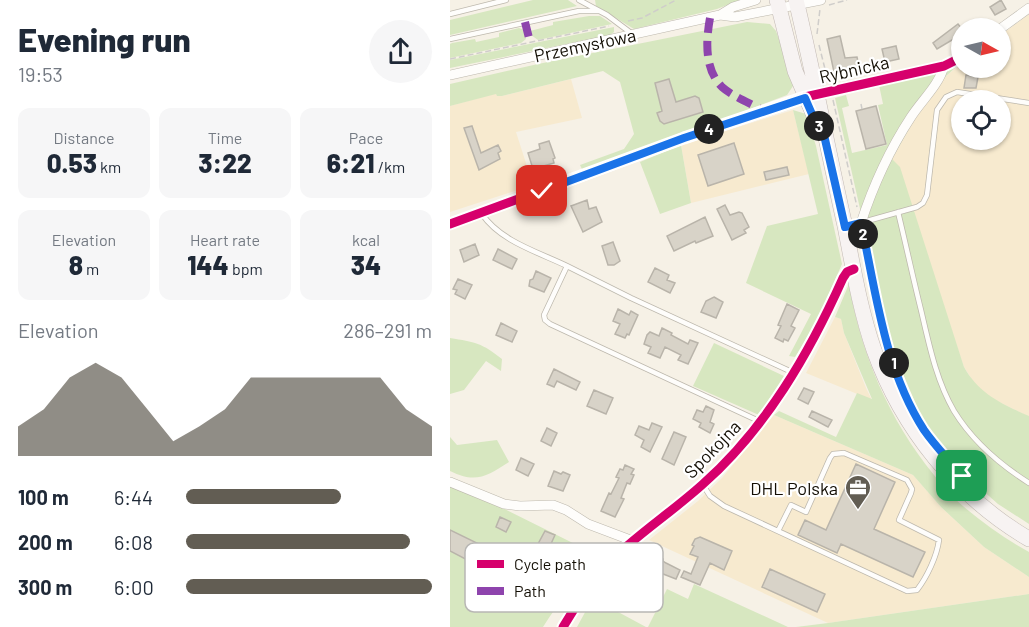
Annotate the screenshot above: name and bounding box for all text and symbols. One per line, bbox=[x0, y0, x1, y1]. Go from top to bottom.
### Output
north arrow bbox=[951, 18, 1011, 78]
map controls bbox=[951, 18, 1011, 150]
text: Evening run bbox=[18, 19, 191, 59]
button: share bbox=[369, 20, 432, 83]
street label: Przemysłowa bbox=[532, 23, 638, 67]
street label: Rybnicka bbox=[817, 50, 891, 88]
text: 19:53 bbox=[18, 62, 63, 86]
button: locate bbox=[951, 90, 1011, 150]
pin: 3 bbox=[804, 111, 834, 141]
pin: 4 bbox=[694, 114, 724, 144]
text: 3 bbox=[815, 116, 823, 135]
text: 4 bbox=[704, 119, 714, 138]
text: Distance bbox=[54, 128, 114, 147]
text: Time bbox=[208, 128, 242, 147]
text: Pace bbox=[349, 128, 383, 147]
text: 0.53 bbox=[47, 147, 97, 178]
text: 3:22 bbox=[198, 147, 252, 178]
text: 6:21 bbox=[327, 147, 374, 178]
text: km bbox=[97, 157, 121, 176]
text: /km bbox=[374, 157, 405, 176]
pin bbox=[516, 165, 567, 216]
icon: check bbox=[525, 174, 558, 207]
pin: 2 bbox=[848, 219, 878, 249]
text: 2 bbox=[859, 224, 867, 243]
text: Elevation bbox=[52, 230, 116, 249]
text: Heart rate bbox=[190, 230, 260, 249]
text: kcal bbox=[352, 230, 380, 249]
text: 8 bbox=[69, 249, 83, 280]
text: 144 bbox=[187, 249, 229, 280]
text: 34 bbox=[351, 249, 381, 280]
text: m bbox=[83, 259, 99, 278]
text: bpm bbox=[229, 259, 263, 278]
text: Elevation bbox=[18, 318, 99, 342]
text: 286–291 m bbox=[343, 318, 432, 342]
pin: 1 bbox=[879, 348, 909, 378]
text: 1 bbox=[891, 353, 897, 372]
street label: Spokojna bbox=[679, 415, 745, 483]
pin bbox=[936, 450, 987, 501]
icon: arrive bbox=[945, 459, 978, 492]
office icon: DHL Polska bbox=[843, 473, 873, 511]
place label: DHL Polska bbox=[750, 477, 838, 499]
text: 100 m bbox=[18, 485, 69, 509]
text: 6:44 bbox=[114, 485, 153, 509]
text: 200 m bbox=[18, 530, 73, 554]
text: 6:08 bbox=[114, 530, 153, 554]
legend bbox=[465, 543, 663, 612]
text: Cycle path bbox=[514, 554, 586, 573]
text: 300 m bbox=[18, 575, 72, 599]
text: 6:00 bbox=[114, 575, 154, 599]
text: Path bbox=[514, 581, 546, 600]

